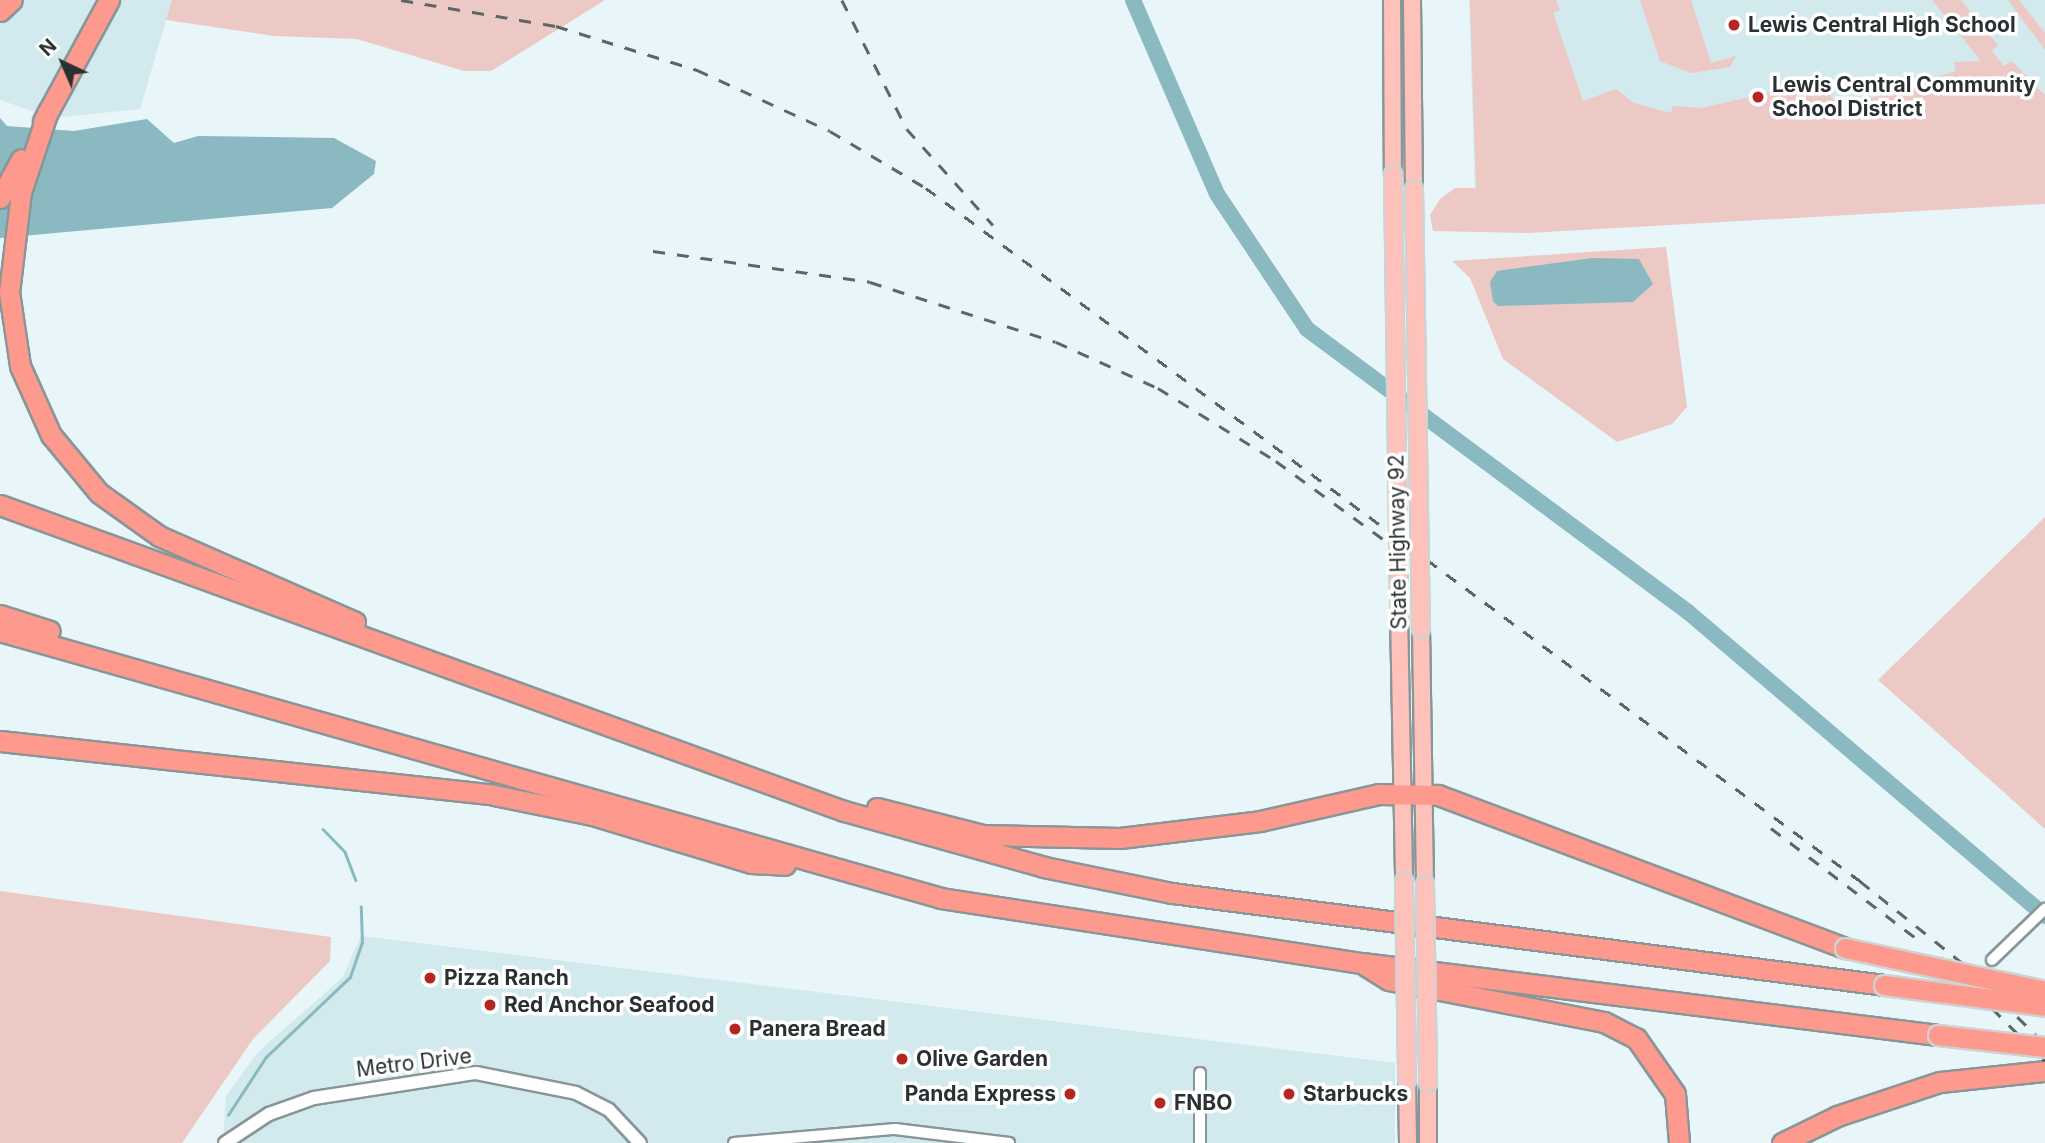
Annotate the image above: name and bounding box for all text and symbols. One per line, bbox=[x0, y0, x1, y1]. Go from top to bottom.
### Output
place label: Lewis Central High School bbox=[1748, 12, 2016, 38]
marker: Lewis Central High School bbox=[1726, 17, 1742, 33]
north arrow bbox=[28, 28, 98, 98]
text: N bbox=[35, 34, 61, 61]
place label: Lewis Central Community School District bbox=[1772, 72, 2036, 122]
marker: Lewis Central Community School District bbox=[1750, 89, 1766, 105]
street label: State Highway 92 bbox=[1384, 454, 1412, 630]
place label: Pizza Ranch bbox=[444, 965, 569, 991]
marker: Pizza Ranch bbox=[422, 970, 438, 986]
place label: Red Anchor Seafood bbox=[504, 992, 714, 1018]
marker: Red Anchor Seafood bbox=[482, 997, 498, 1013]
place label: Panera Bread bbox=[749, 1016, 886, 1042]
marker: Panera Bread bbox=[727, 1021, 743, 1037]
street label: Metro Drive bbox=[355, 1043, 473, 1083]
place label: Olive Garden bbox=[916, 1046, 1048, 1072]
marker: Olive Garden bbox=[894, 1051, 910, 1067]
place label: Panda Express bbox=[905, 1081, 1056, 1107]
place label: Starbucks bbox=[1303, 1081, 1408, 1107]
marker: Panda Express bbox=[1062, 1086, 1078, 1102]
marker: Starbucks bbox=[1281, 1086, 1297, 1102]
place label: FNBO bbox=[1174, 1090, 1232, 1116]
marker: FNBO bbox=[1152, 1095, 1168, 1111]

